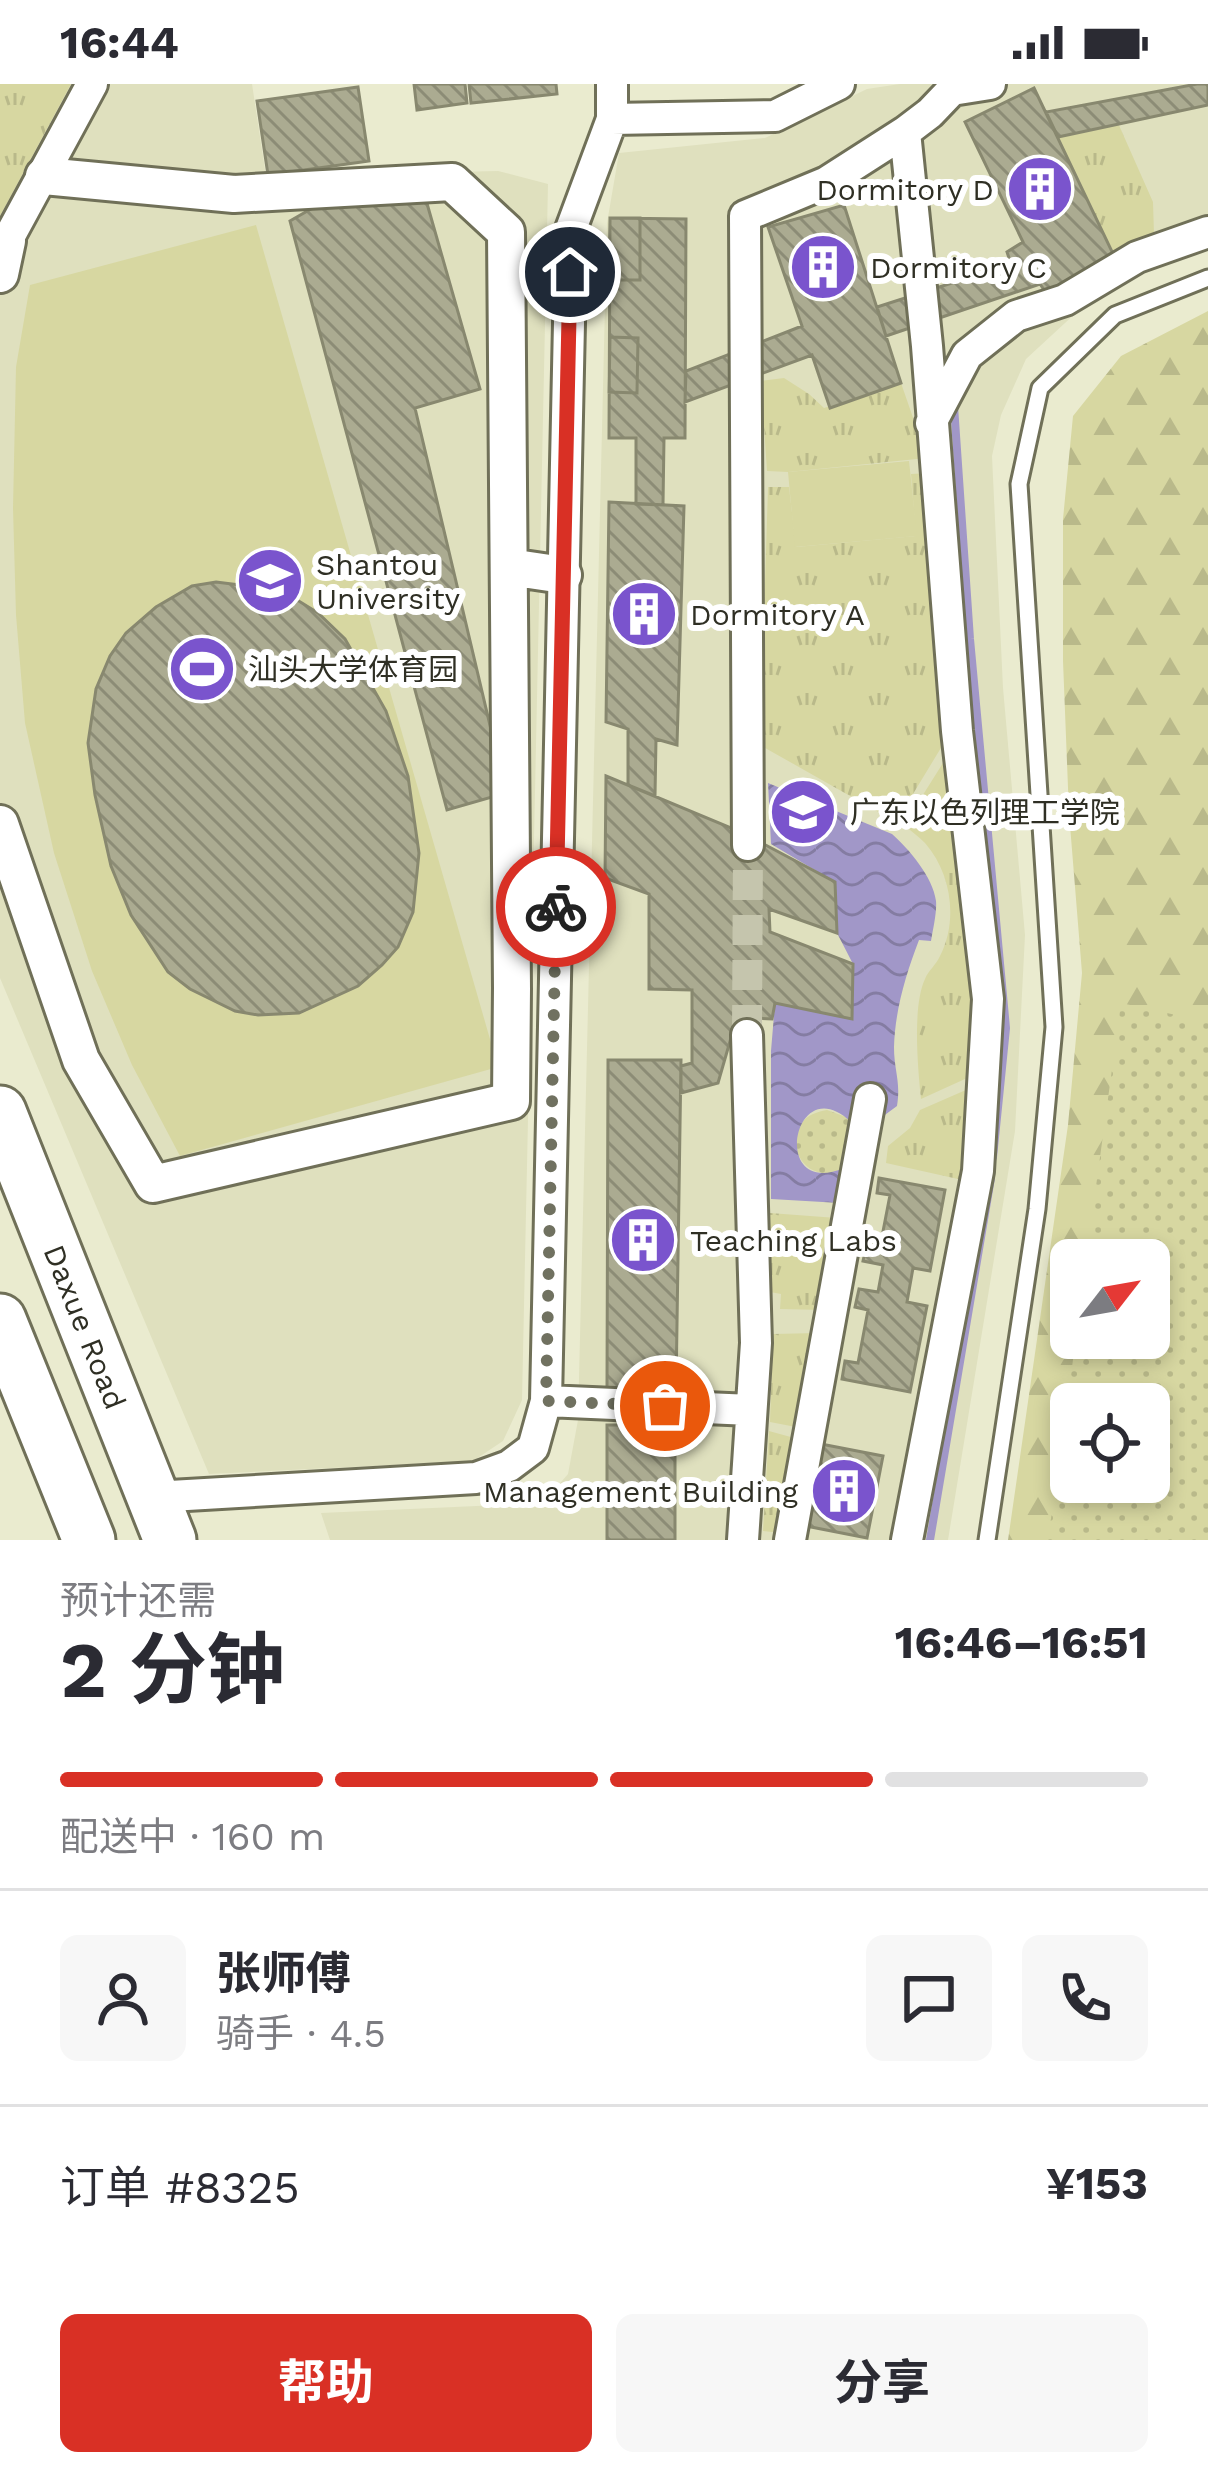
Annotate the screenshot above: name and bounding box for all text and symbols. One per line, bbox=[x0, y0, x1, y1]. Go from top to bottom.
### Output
text: 16:44 bbox=[60, 16, 179, 69]
building icon: Dormitory D bbox=[1005, 154, 1075, 224]
place label: Dormitory D bbox=[816, 172, 994, 207]
pin bbox=[519, 221, 621, 323]
building icon: Dormitory C bbox=[788, 232, 858, 302]
icon: home bbox=[537, 239, 603, 305]
place label: Dormitory C bbox=[870, 250, 1047, 285]
school or university icon: Shantou University bbox=[235, 546, 305, 616]
place label: Shantou University bbox=[316, 547, 461, 616]
building icon: Dormitory A bbox=[609, 579, 679, 649]
place label: Dormitory A bbox=[690, 597, 865, 632]
sports icon: 汕头大学体育园 bbox=[167, 634, 237, 704]
place label: 汕头大学体育园 bbox=[248, 652, 458, 687]
school or university icon: 广东以色列理工学院 bbox=[768, 777, 838, 847]
place label: 广东以色列理工学院 bbox=[850, 795, 1120, 830]
courier bbox=[496, 847, 616, 967]
icon: bike bbox=[523, 874, 589, 940]
building icon: Teaching Labs bbox=[608, 1205, 678, 1275]
place label: Teaching Labs bbox=[690, 1223, 897, 1258]
street label: Daxue Road bbox=[37, 1239, 134, 1414]
north arrow bbox=[1050, 1239, 1170, 1359]
map controls bbox=[1050, 1239, 1170, 1503]
pin bbox=[614, 1355, 716, 1457]
icon: bag bbox=[632, 1373, 698, 1439]
button: locate bbox=[1050, 1383, 1170, 1503]
building icon: Management Building bbox=[809, 1456, 879, 1526]
place label: Management Building bbox=[483, 1474, 798, 1509]
text: 预计还需 bbox=[60, 1578, 216, 1623]
text: 16:46–16:51 bbox=[895, 1616, 1148, 1669]
text: 2 分钟 bbox=[60, 1624, 285, 1716]
text: 配送中 · 160 m bbox=[60, 1814, 325, 1859]
button: person bbox=[60, 1935, 186, 2061]
button: chat bbox=[866, 1935, 992, 2061]
button: phone bbox=[1022, 1935, 1148, 2061]
text: 张师傅 bbox=[216, 1947, 351, 2000]
text: 骑手 · 4.5 bbox=[216, 2011, 386, 2056]
text: ¥153 bbox=[1046, 2157, 1148, 2210]
text: 订单 #8325 bbox=[60, 2161, 300, 2214]
button: 帮助 bbox=[60, 2314, 592, 2452]
button: 分享 bbox=[616, 2314, 1148, 2452]

